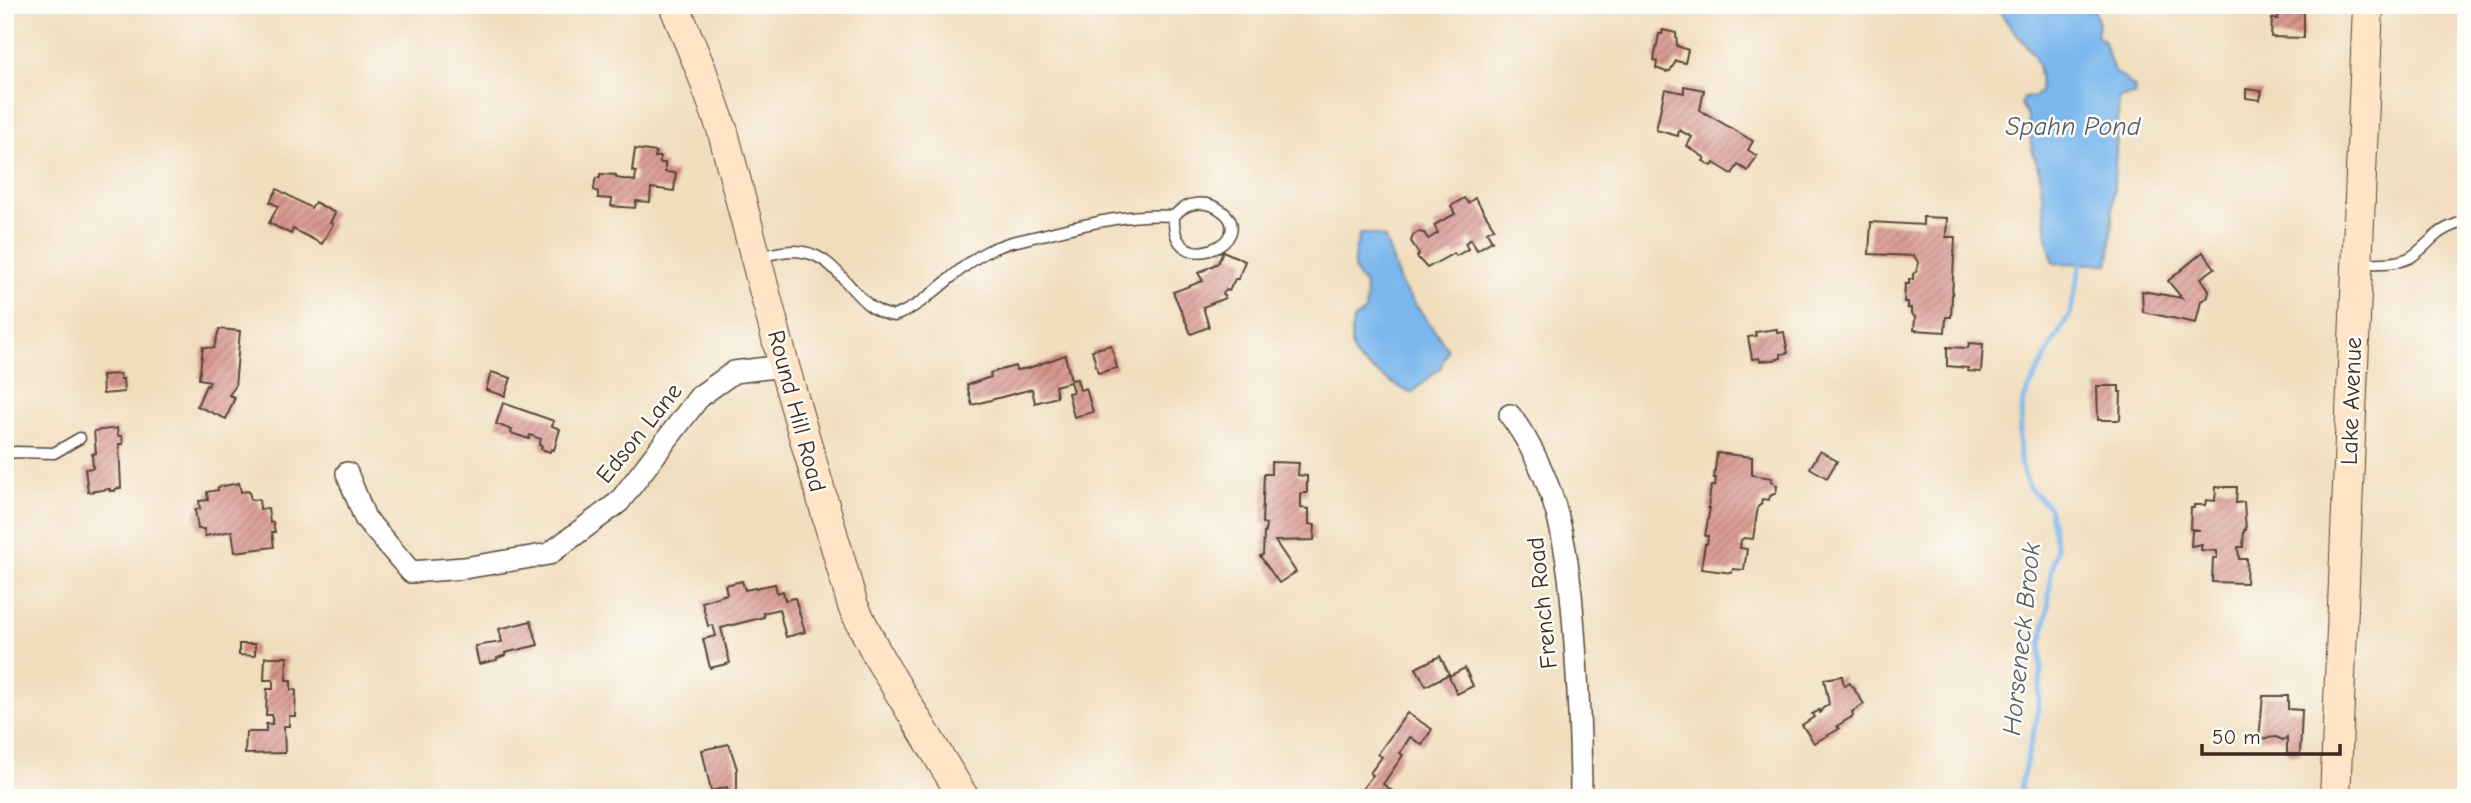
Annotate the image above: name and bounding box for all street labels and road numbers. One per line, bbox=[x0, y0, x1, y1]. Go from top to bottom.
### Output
street label: Round Hill Road bbox=[762, 327, 832, 495]
street label: Lake Avenue bbox=[2335, 336, 2367, 466]
street label: Edson Lane bbox=[590, 377, 688, 489]
street label: French Road bbox=[1521, 536, 1563, 670]

